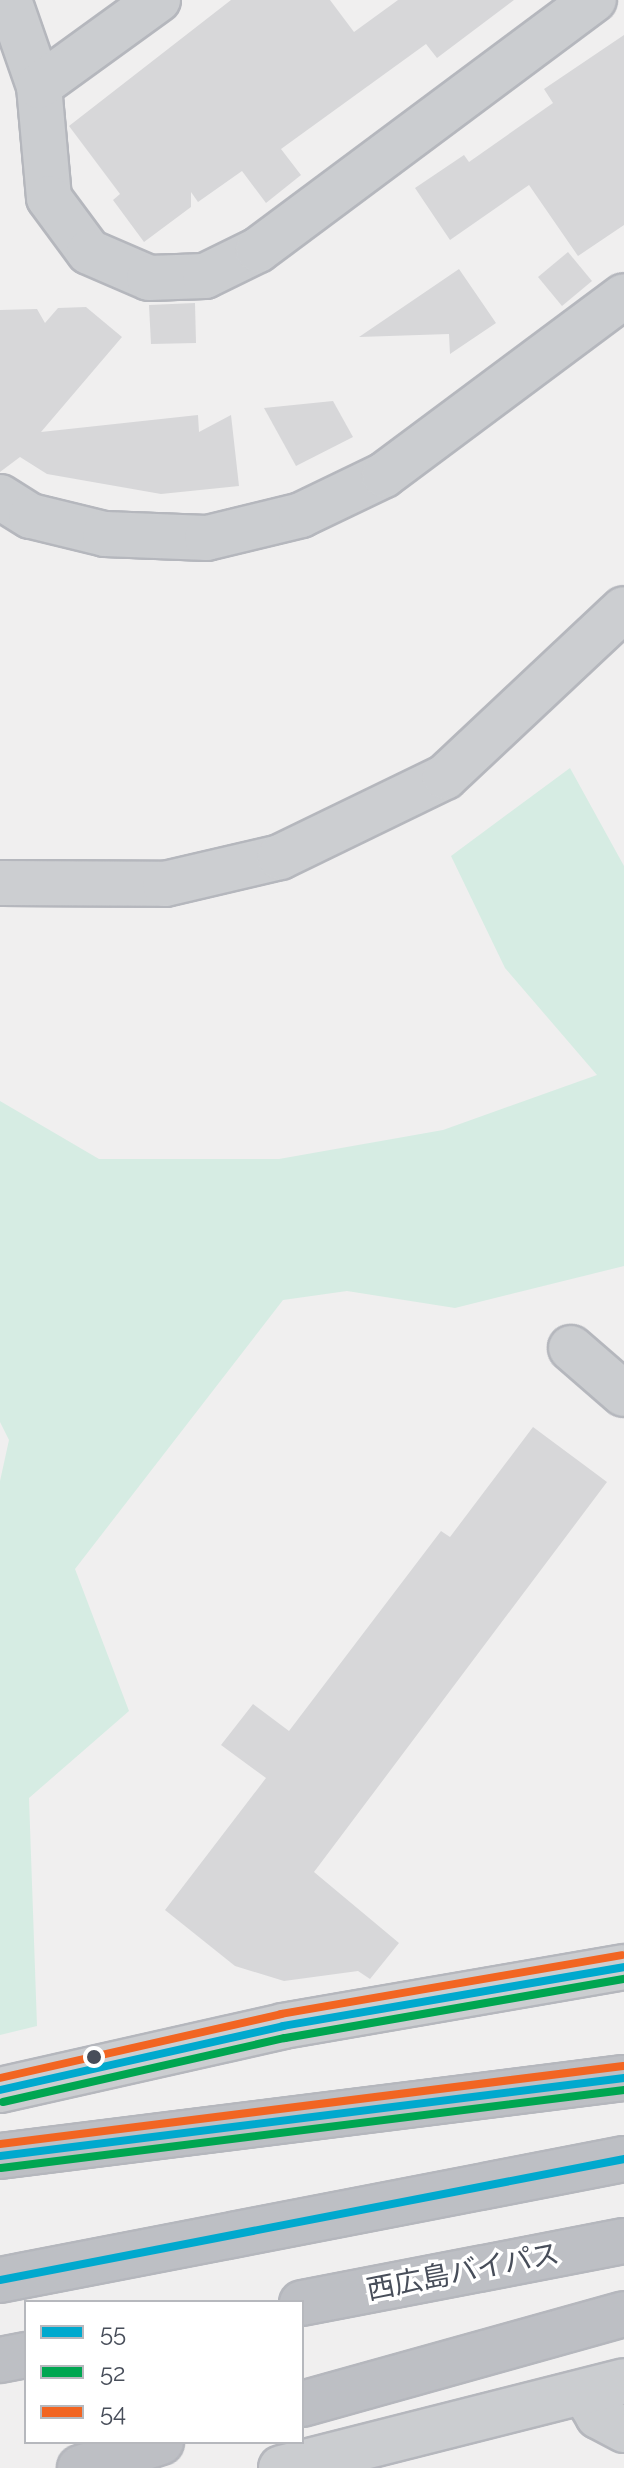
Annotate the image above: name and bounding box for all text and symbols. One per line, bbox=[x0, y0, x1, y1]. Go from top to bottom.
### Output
unlabelled marker bbox=[86, 2049, 102, 2065]
street label: 西広島バイパス bbox=[364, 2237, 562, 2307]
legend bbox=[24, 2300, 304, 2444]
text: 55 bbox=[100, 2318, 126, 2347]
text: 52 bbox=[100, 2358, 126, 2387]
text: 54 bbox=[100, 2398, 126, 2427]

